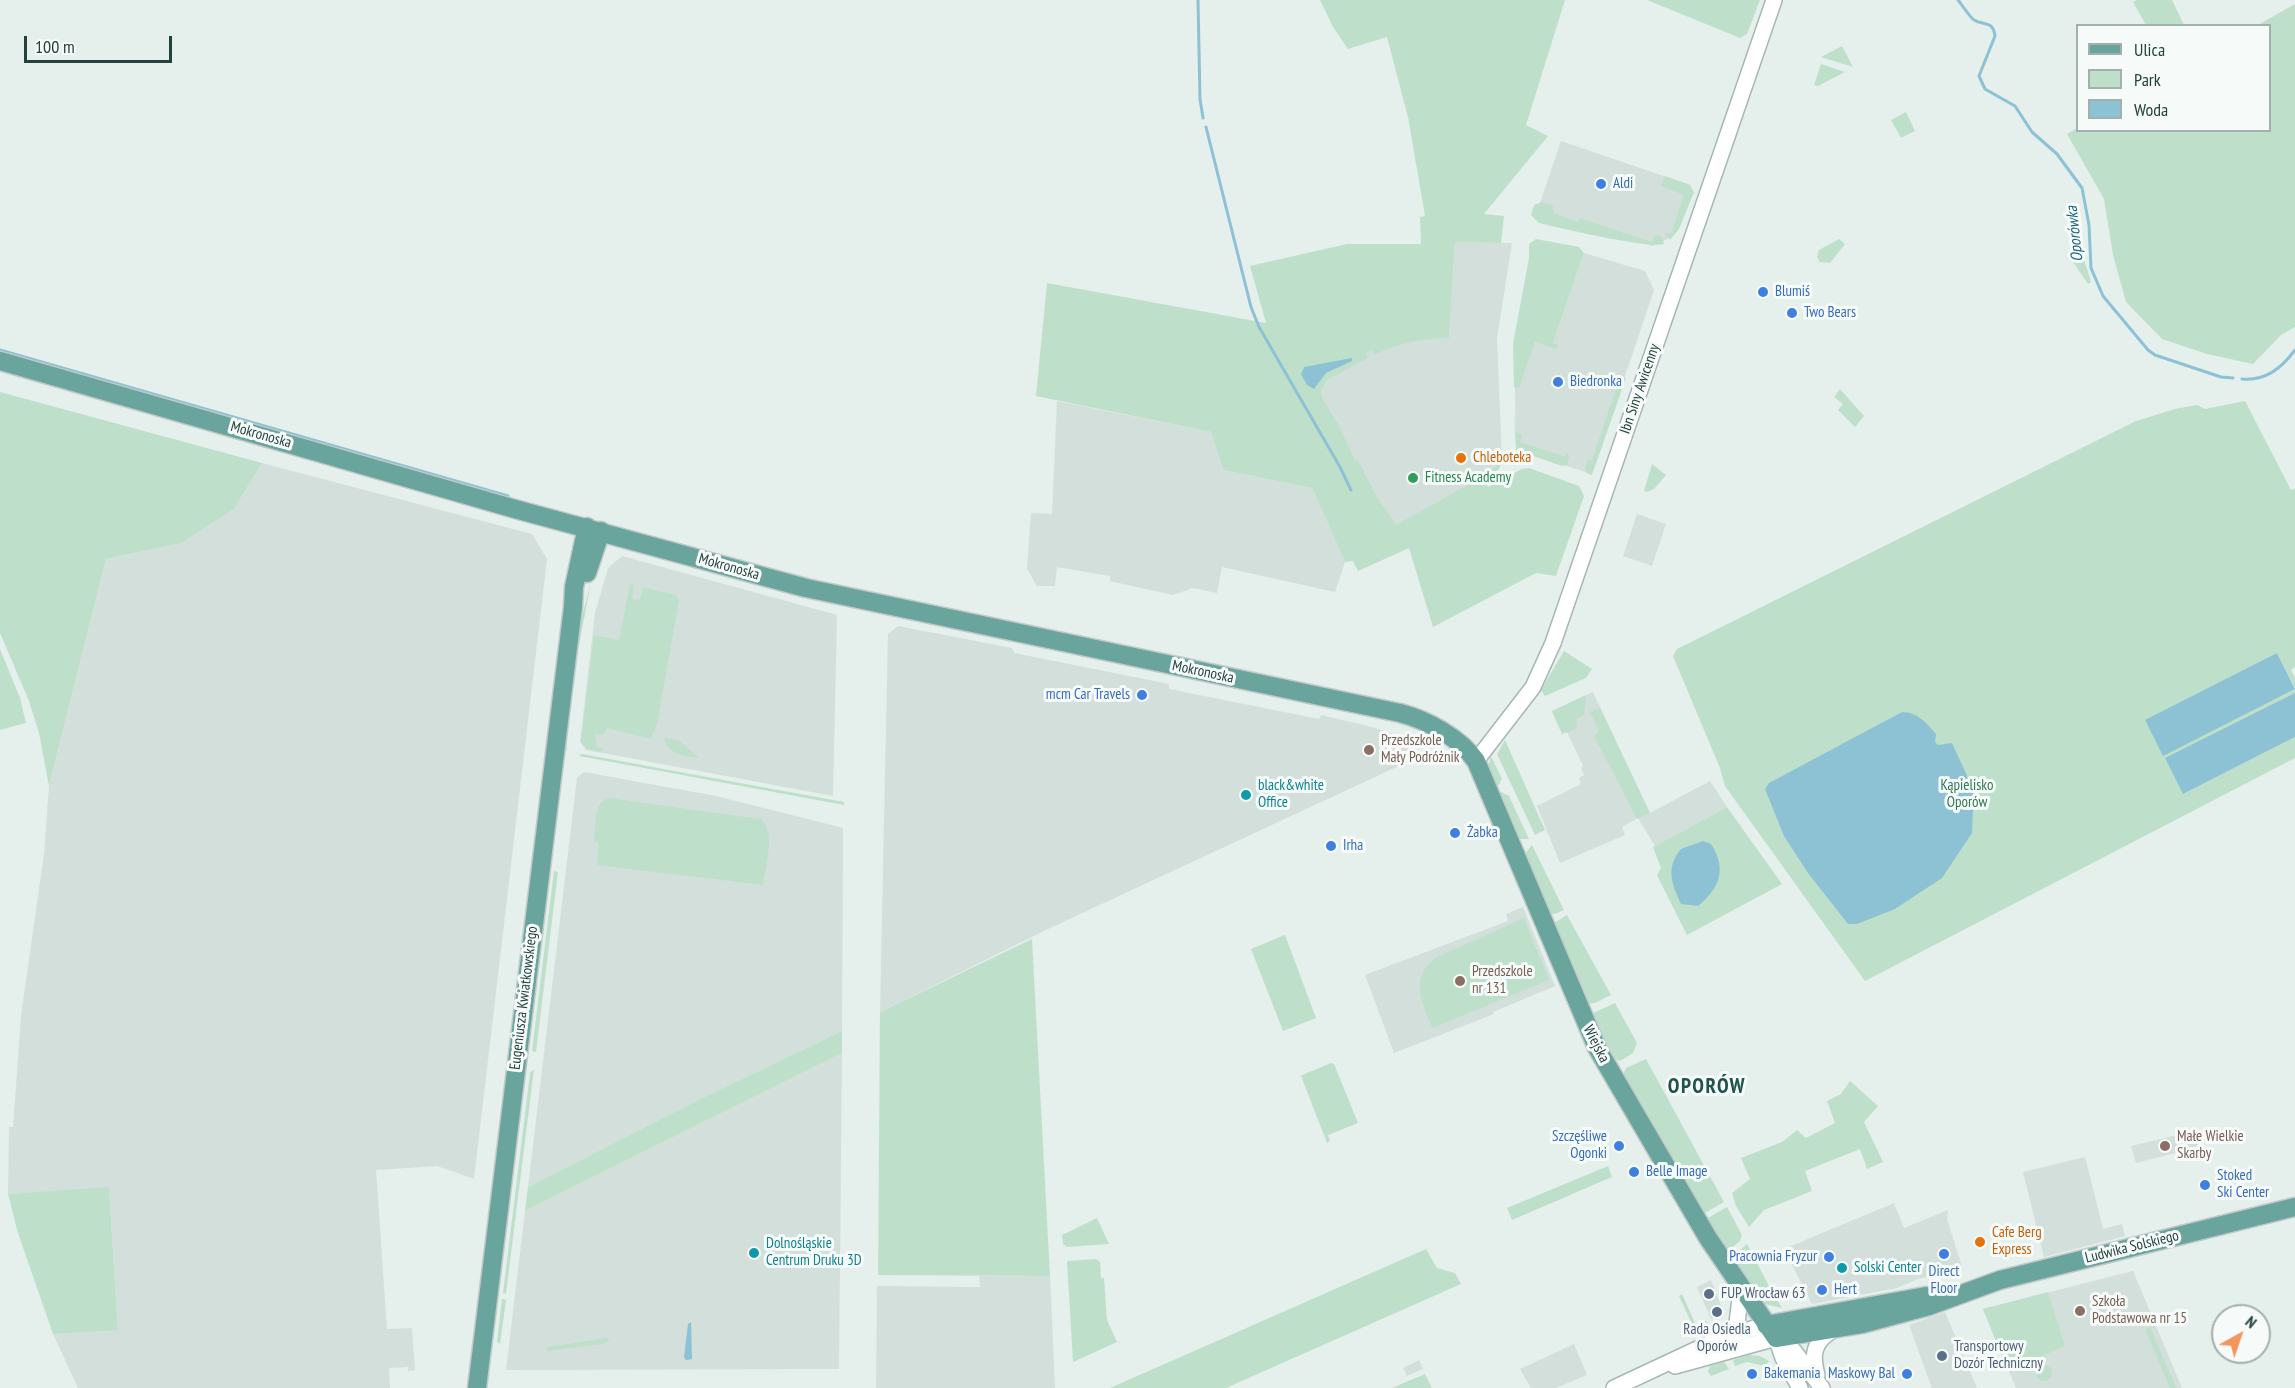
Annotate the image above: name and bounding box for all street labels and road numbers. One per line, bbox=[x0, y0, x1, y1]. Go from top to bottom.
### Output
street label: Ibn Siny Awicenny bbox=[1616, 342, 1664, 436]
street label: Mokronoska bbox=[229, 418, 293, 452]
street label: Mokronoska bbox=[697, 550, 761, 584]
street label: Mokronoska bbox=[1171, 657, 1235, 687]
street label: Eugeniusza Kwiatkowskiego bbox=[506, 925, 542, 1071]
street label: Wiejska bbox=[1579, 1022, 1613, 1066]
street label: Ludwika Solskiego bbox=[2083, 1227, 2181, 1267]

